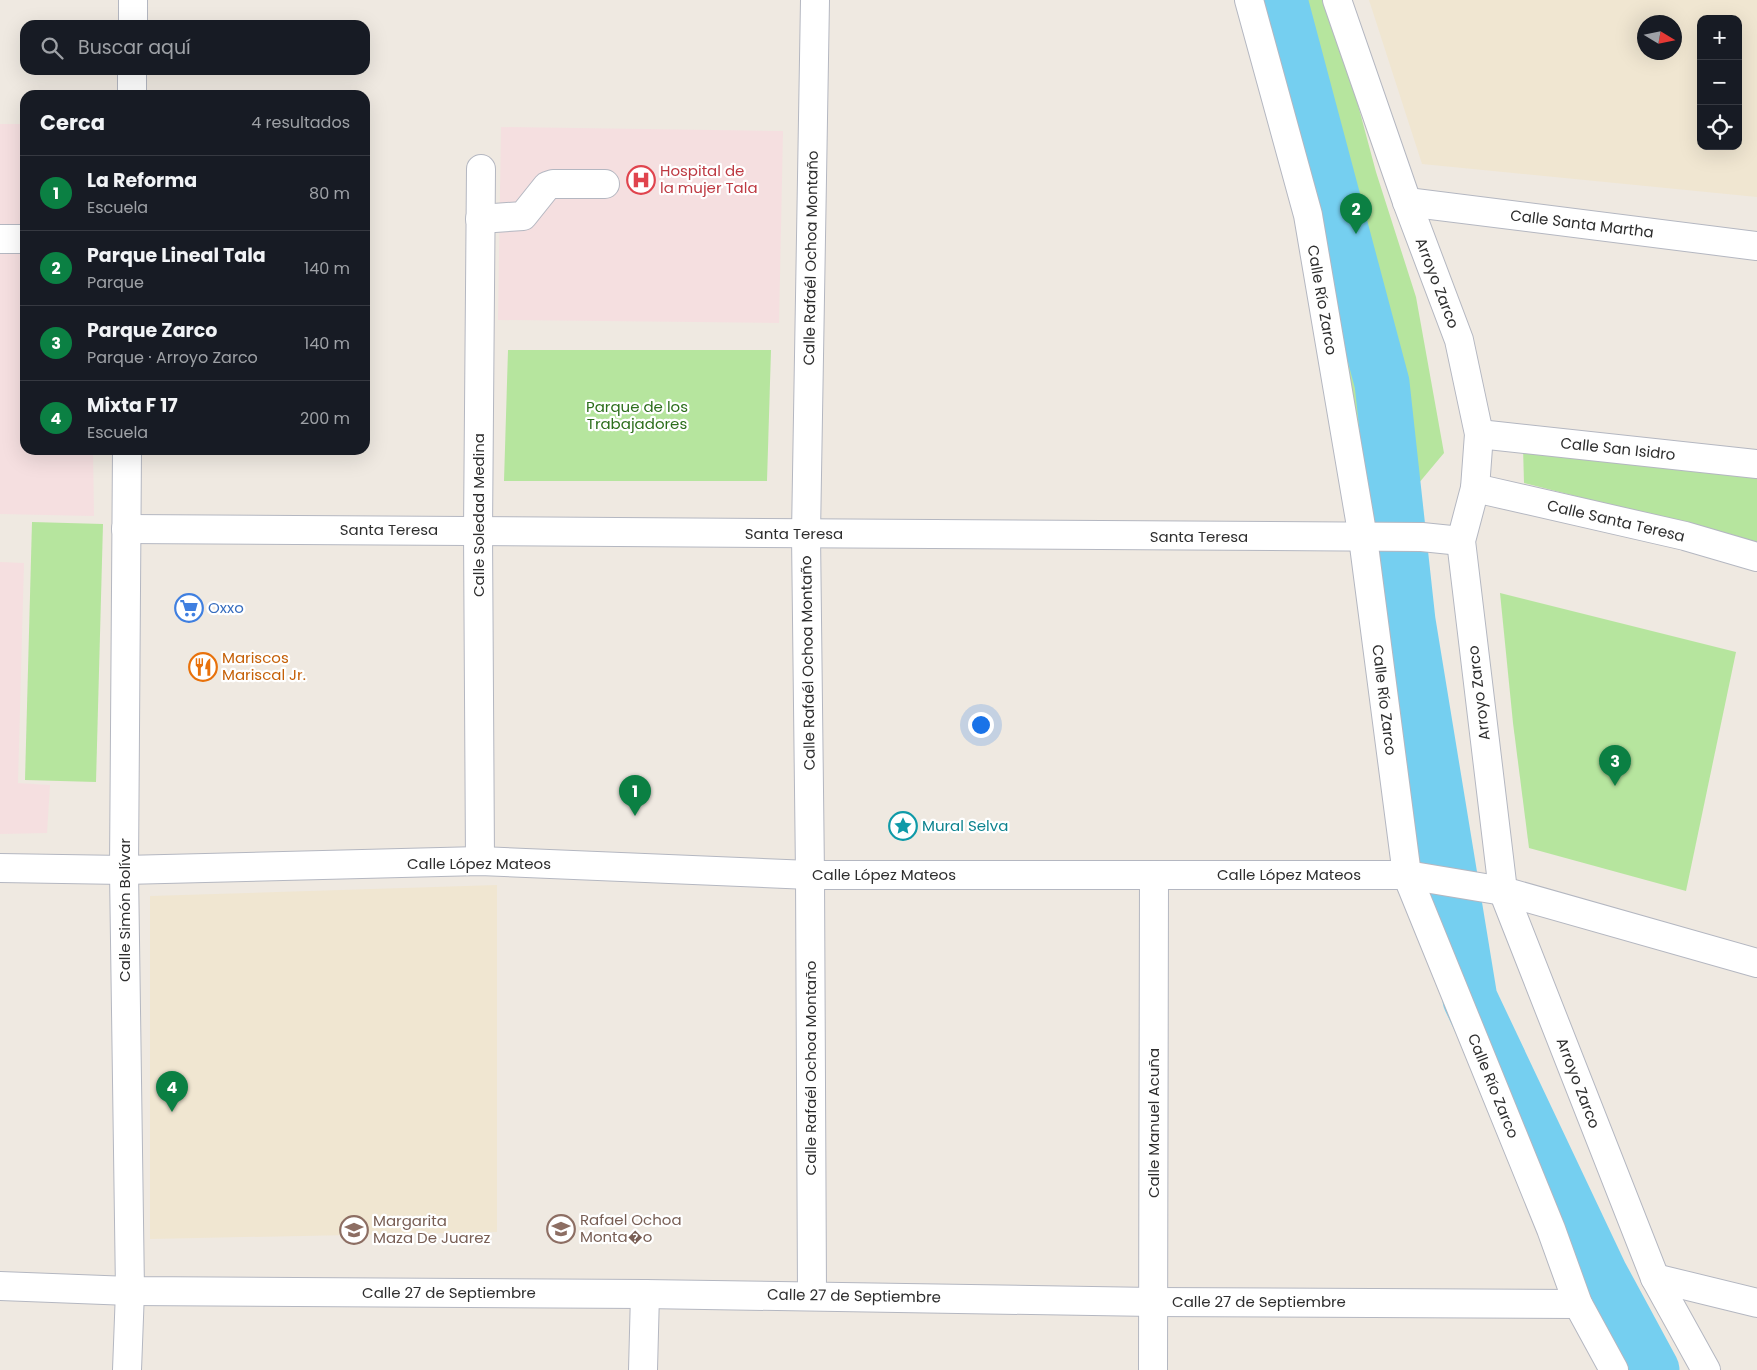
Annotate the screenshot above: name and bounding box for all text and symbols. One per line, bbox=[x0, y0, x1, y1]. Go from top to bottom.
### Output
north arrow bbox=[1637, 15, 1682, 60]
map controls bbox=[1697, 15, 1742, 150]
button: + bbox=[1697, 15, 1742, 60]
search box bbox=[20, 20, 370, 75]
icon: search bbox=[38, 34, 66, 62]
text: Buscar aquí bbox=[78, 34, 191, 61]
button: − bbox=[1697, 60, 1742, 105]
button: locate bbox=[1697, 105, 1742, 150]
text: Cerca bbox=[40, 108, 105, 137]
text: 4 resultados bbox=[251, 111, 350, 134]
street label: Calle Rafaél Ochoa Montaño bbox=[798, 150, 823, 366]
place label: Hospital de la mujer Tala bbox=[660, 160, 758, 198]
hospital icon: Hospital de la mujer Tala bbox=[626, 165, 656, 195]
text: La Reforma bbox=[87, 167, 197, 194]
text: 1 bbox=[53, 182, 59, 205]
text: 80 m bbox=[309, 182, 350, 205]
pin: 2 bbox=[1340, 193, 1372, 234]
text: Escuela bbox=[87, 196, 148, 219]
street label: Calle Santa Martha bbox=[1509, 204, 1655, 243]
street label: Arroyo Zarco bbox=[1411, 234, 1464, 331]
text: Parque Lineal Tala bbox=[87, 242, 266, 269]
street label: Calle Río Zarco bbox=[1302, 243, 1343, 357]
text: 2 bbox=[51, 257, 61, 280]
text: 140 m bbox=[304, 257, 350, 280]
text: Parque bbox=[87, 271, 144, 294]
text: Parque Zarco bbox=[87, 317, 217, 344]
text: 3 bbox=[51, 332, 61, 355]
text: 140 m bbox=[304, 332, 350, 355]
text: Parque · Arroyo Zarco bbox=[87, 346, 258, 369]
text: Mixta F 17 bbox=[87, 392, 178, 419]
park label: Parque de los Trabajadores bbox=[586, 396, 688, 434]
text: 4 bbox=[51, 407, 61, 430]
text: 200 m bbox=[300, 407, 350, 430]
text: Escuela bbox=[87, 421, 148, 444]
street label: Calle San Isidro bbox=[1560, 432, 1677, 465]
street label: Calle Soledad Medina bbox=[468, 433, 489, 597]
street label: Calle Santa Teresa bbox=[1545, 494, 1687, 547]
street label: Santa Teresa bbox=[340, 519, 438, 540]
street label: Santa Teresa bbox=[745, 523, 843, 544]
street label: Santa Teresa bbox=[1150, 526, 1248, 547]
street label: Calle Rafaél Ochoa Montaño bbox=[795, 555, 820, 771]
supermarket icon: Oxxo bbox=[174, 593, 204, 623]
place label: Oxxo bbox=[208, 597, 244, 618]
street label: Calle Río Zarco bbox=[1367, 643, 1402, 756]
street label: Arroyo Zarco bbox=[1462, 644, 1495, 742]
place label: Mariscos Mariscal Jr. bbox=[222, 647, 306, 685]
restaurant icon: Mariscos Mariscal Jr. bbox=[188, 652, 218, 682]
your location bbox=[968, 712, 994, 738]
pin: 3 bbox=[1599, 745, 1631, 786]
pin: 1 bbox=[619, 775, 651, 816]
place icon: Mural Selva bbox=[888, 811, 918, 841]
place label: Mural Selva bbox=[922, 815, 1008, 836]
street label: Calle Simón Bolívar bbox=[114, 838, 135, 982]
street label: Calle López Mateos bbox=[407, 853, 551, 874]
street label: Calle López Mateos bbox=[812, 864, 956, 885]
street label: Calle López Mateos bbox=[1217, 864, 1361, 885]
street label: Calle Rafaél Ochoa Montaño bbox=[800, 961, 821, 1175]
street label: Calle Río Zarco bbox=[1463, 1030, 1524, 1141]
street label: Arroyo Zarco bbox=[1552, 1034, 1605, 1131]
street label: Calle Manuel Acuña bbox=[1143, 1048, 1164, 1198]
pin: 4 bbox=[156, 1071, 188, 1112]
place label: Rafael Ochoa Monta�o bbox=[580, 1209, 682, 1247]
place label: Margarita Maza De Juarez bbox=[373, 1210, 491, 1248]
school or university icon: Rafael Ochoa Monta�o bbox=[546, 1214, 576, 1244]
school or university icon: Margarita Maza De Juarez bbox=[339, 1215, 369, 1245]
street label: Calle 27 de Septiembre bbox=[362, 1282, 536, 1303]
street label: Calle 27 de Septiembre bbox=[767, 1283, 941, 1308]
street label: Calle 27 de Septiembre bbox=[1172, 1291, 1346, 1312]

